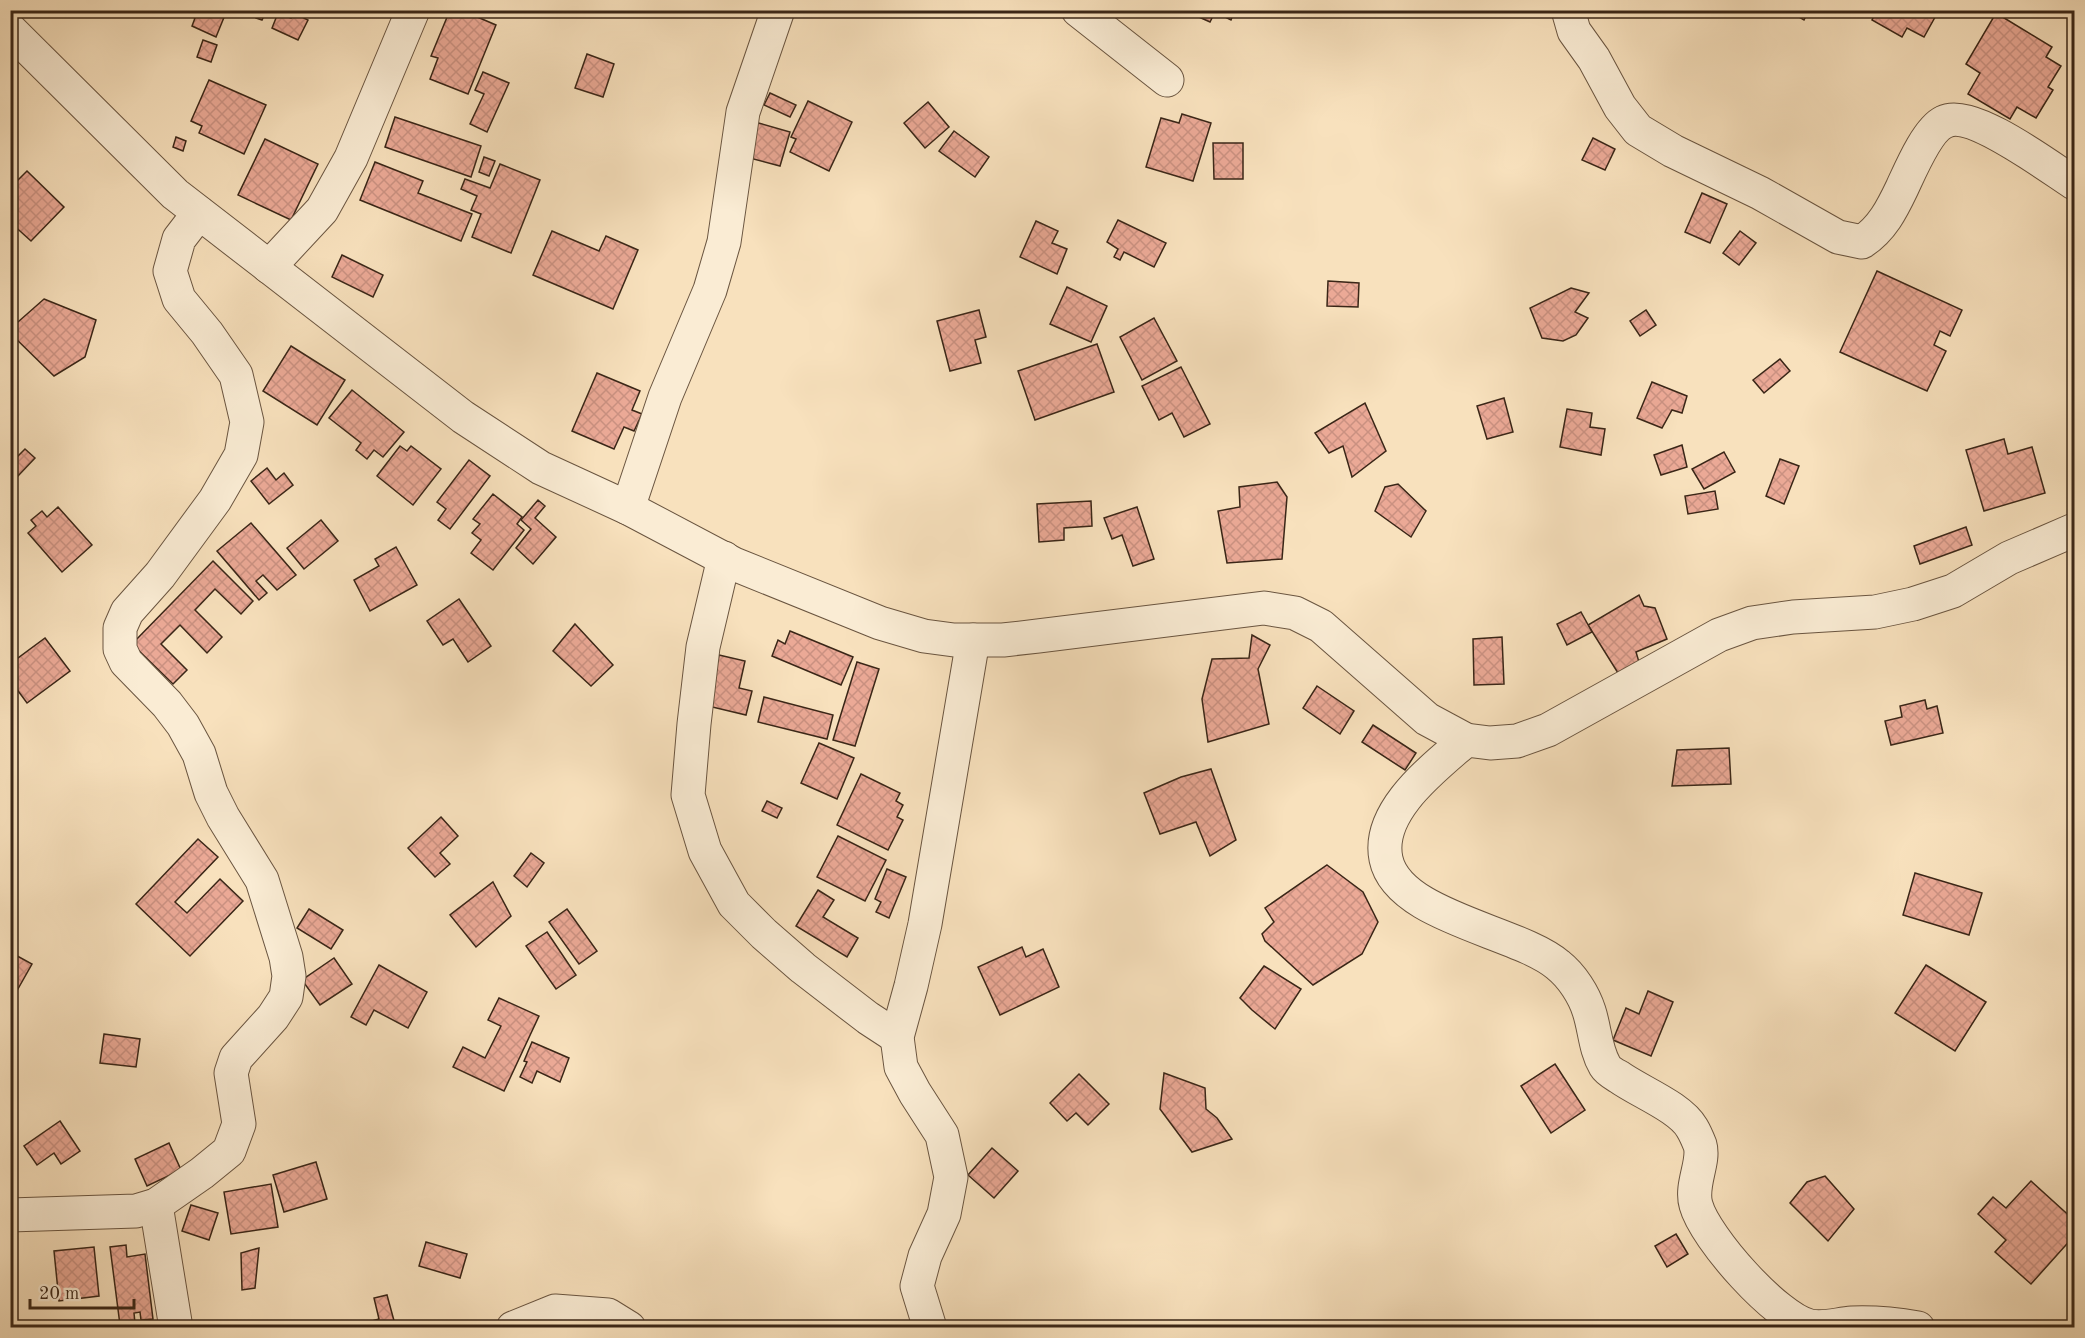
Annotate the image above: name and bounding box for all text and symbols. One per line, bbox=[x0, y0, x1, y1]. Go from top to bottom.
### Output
scale bar bbox=[30, 1272, 134, 1310]
text: 20 m bbox=[39, 1285, 79, 1303]

